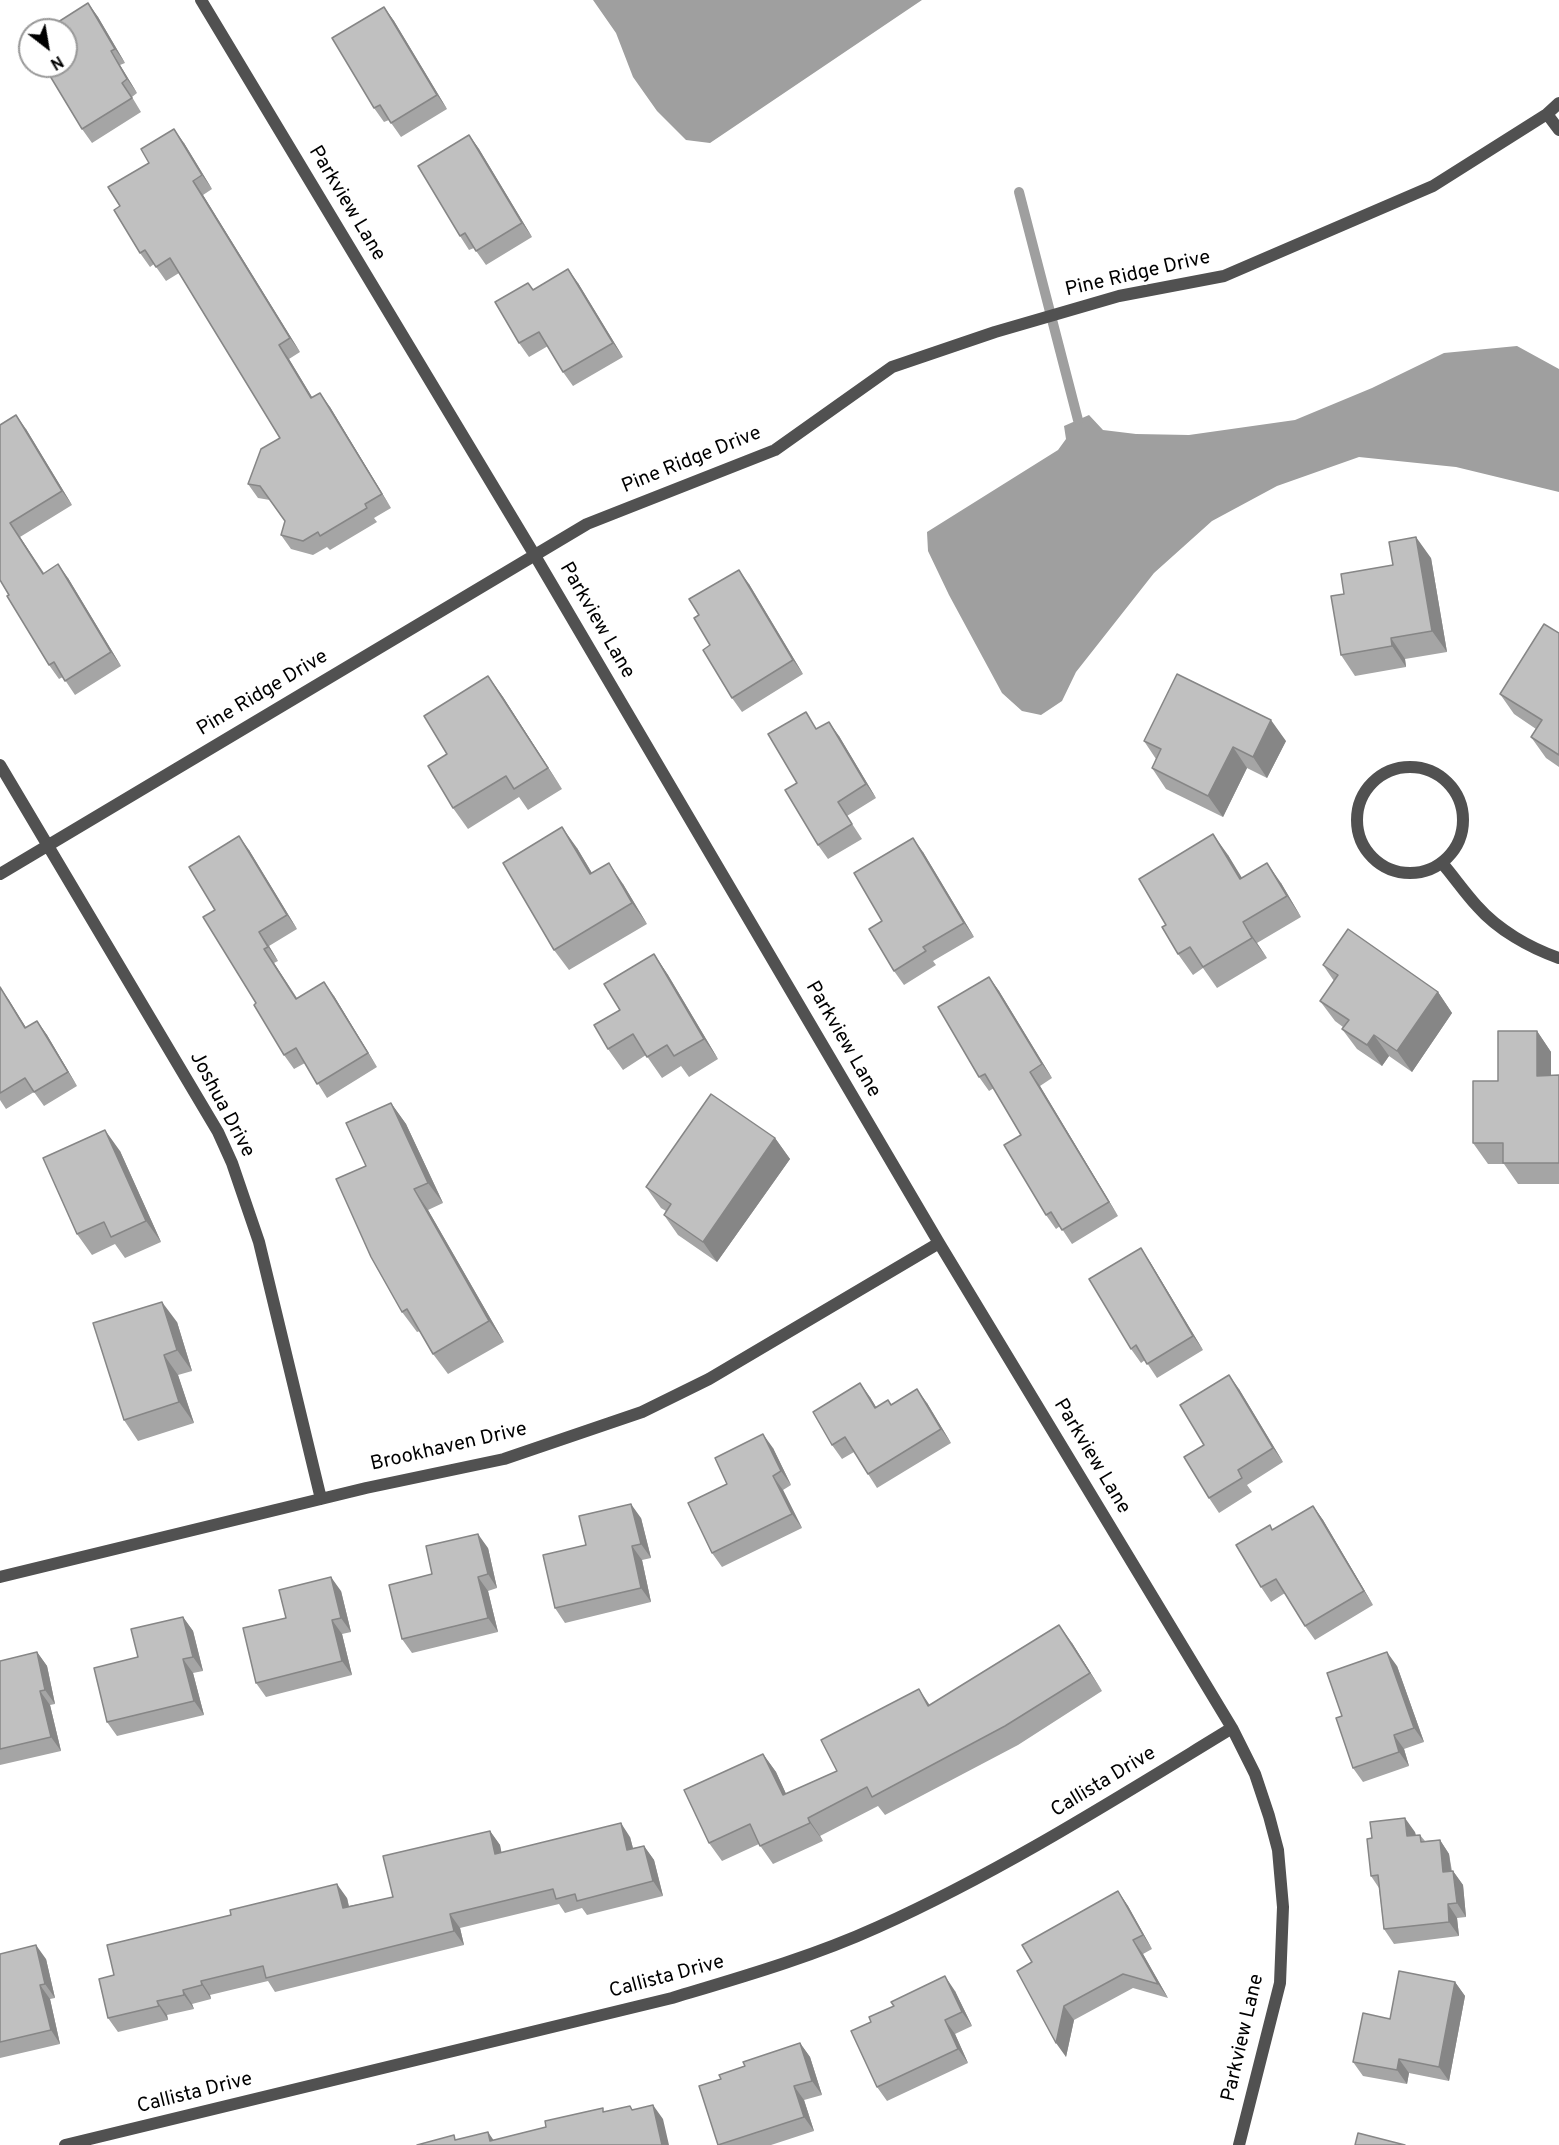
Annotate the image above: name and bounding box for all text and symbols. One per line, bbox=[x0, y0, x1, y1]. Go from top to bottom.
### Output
north arrow bbox=[18, 18, 78, 78]
text: N bbox=[46, 50, 66, 73]
street label: Parkview Lane bbox=[302, 142, 390, 266]
street label: Pine Ridge Drive bbox=[1063, 247, 1213, 303]
street label: Pine Ridge Drive bbox=[619, 422, 765, 500]
street label: Parkview Lane bbox=[553, 559, 639, 683]
street label: Pine Ridge Drive bbox=[193, 646, 333, 742]
street label: Parkview Lane bbox=[799, 978, 885, 1102]
street label: Joshua Drive bbox=[183, 1048, 259, 1162]
street label: Parkview Lane bbox=[1047, 1395, 1135, 1519]
street label: Brookhaven Drive bbox=[368, 1418, 530, 1478]
street label: Callista Drive bbox=[1047, 1742, 1161, 1824]
street label: Callista Drive bbox=[607, 1951, 727, 2005]
street label: Parkview Lane bbox=[1218, 1972, 1270, 2104]
street label: Callista Drive bbox=[135, 2068, 255, 2120]

